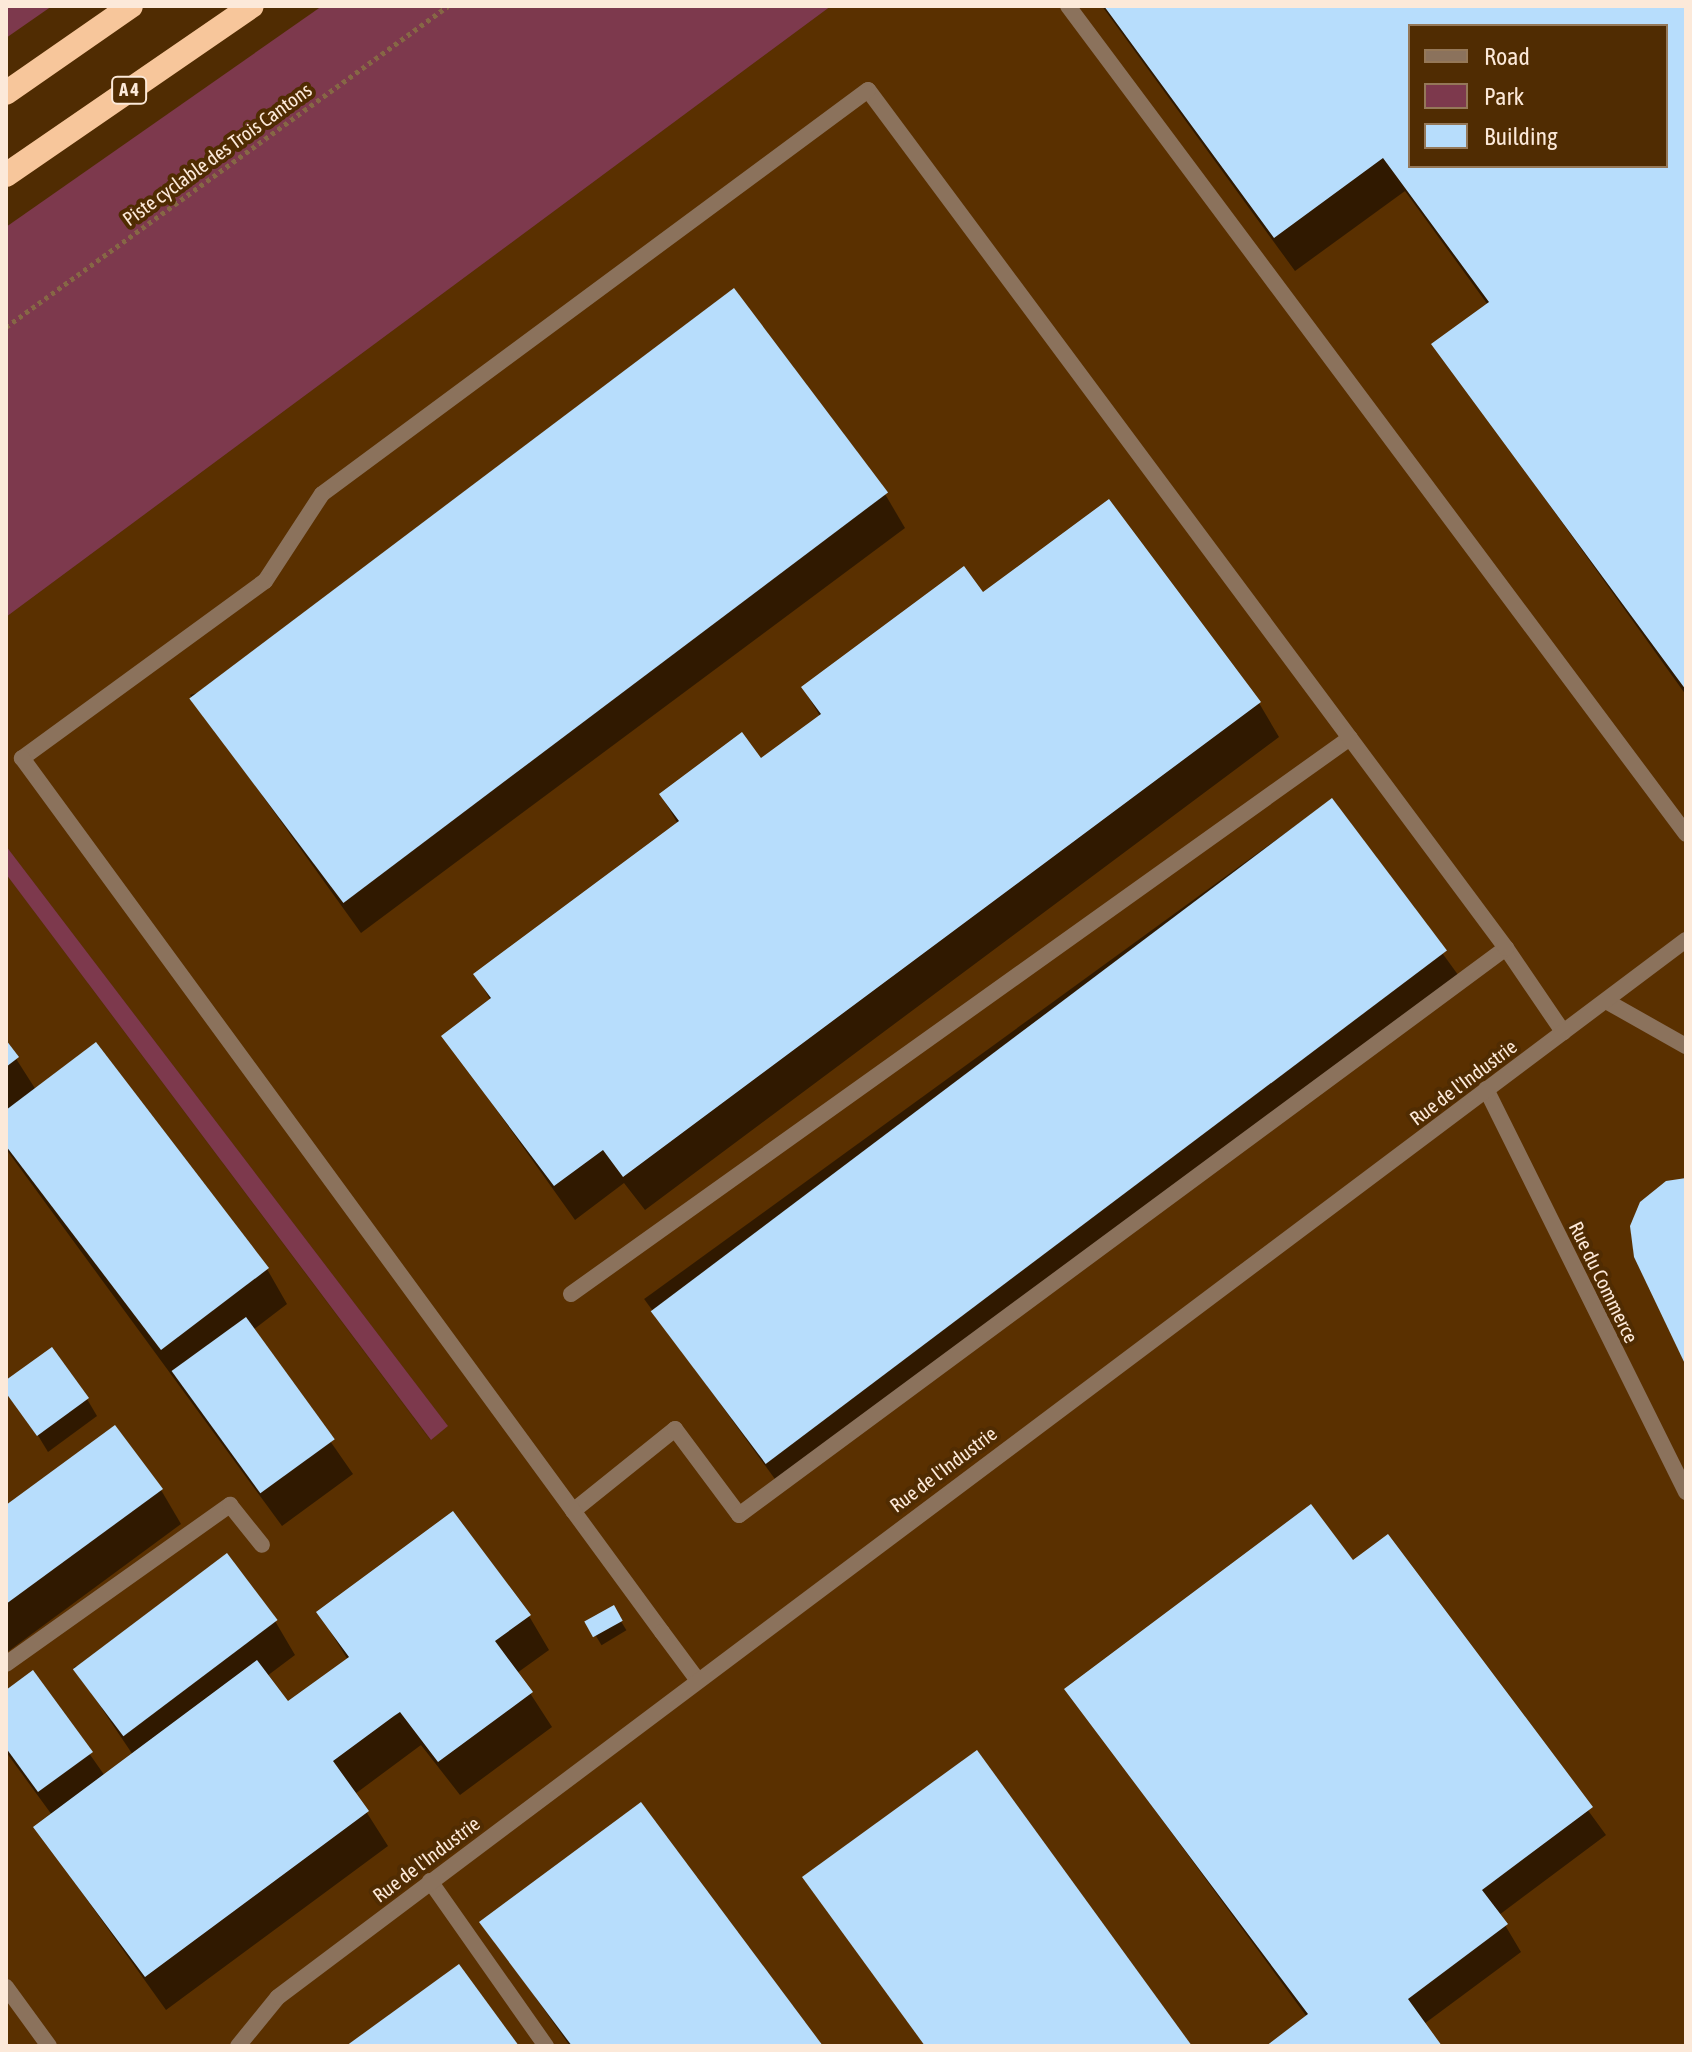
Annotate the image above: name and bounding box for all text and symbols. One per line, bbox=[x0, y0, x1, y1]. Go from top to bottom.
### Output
legend bbox=[1408, 24, 1668, 168]
text: Road bbox=[1484, 43, 1530, 70]
road number: A 4 bbox=[111, 76, 147, 104]
street label: Piste cyclable des Trois Cantons bbox=[118, 77, 316, 231]
text: Park bbox=[1484, 83, 1524, 110]
text: Building bbox=[1484, 123, 1557, 150]
street label: Rue de l'Industrie bbox=[1405, 1034, 1521, 1130]
street label: Rue du Commerce bbox=[1564, 1217, 1644, 1347]
street label: Rue de l'Industrie bbox=[885, 1421, 1001, 1517]
street label: Rue de l'Industrie bbox=[368, 1811, 484, 1907]

